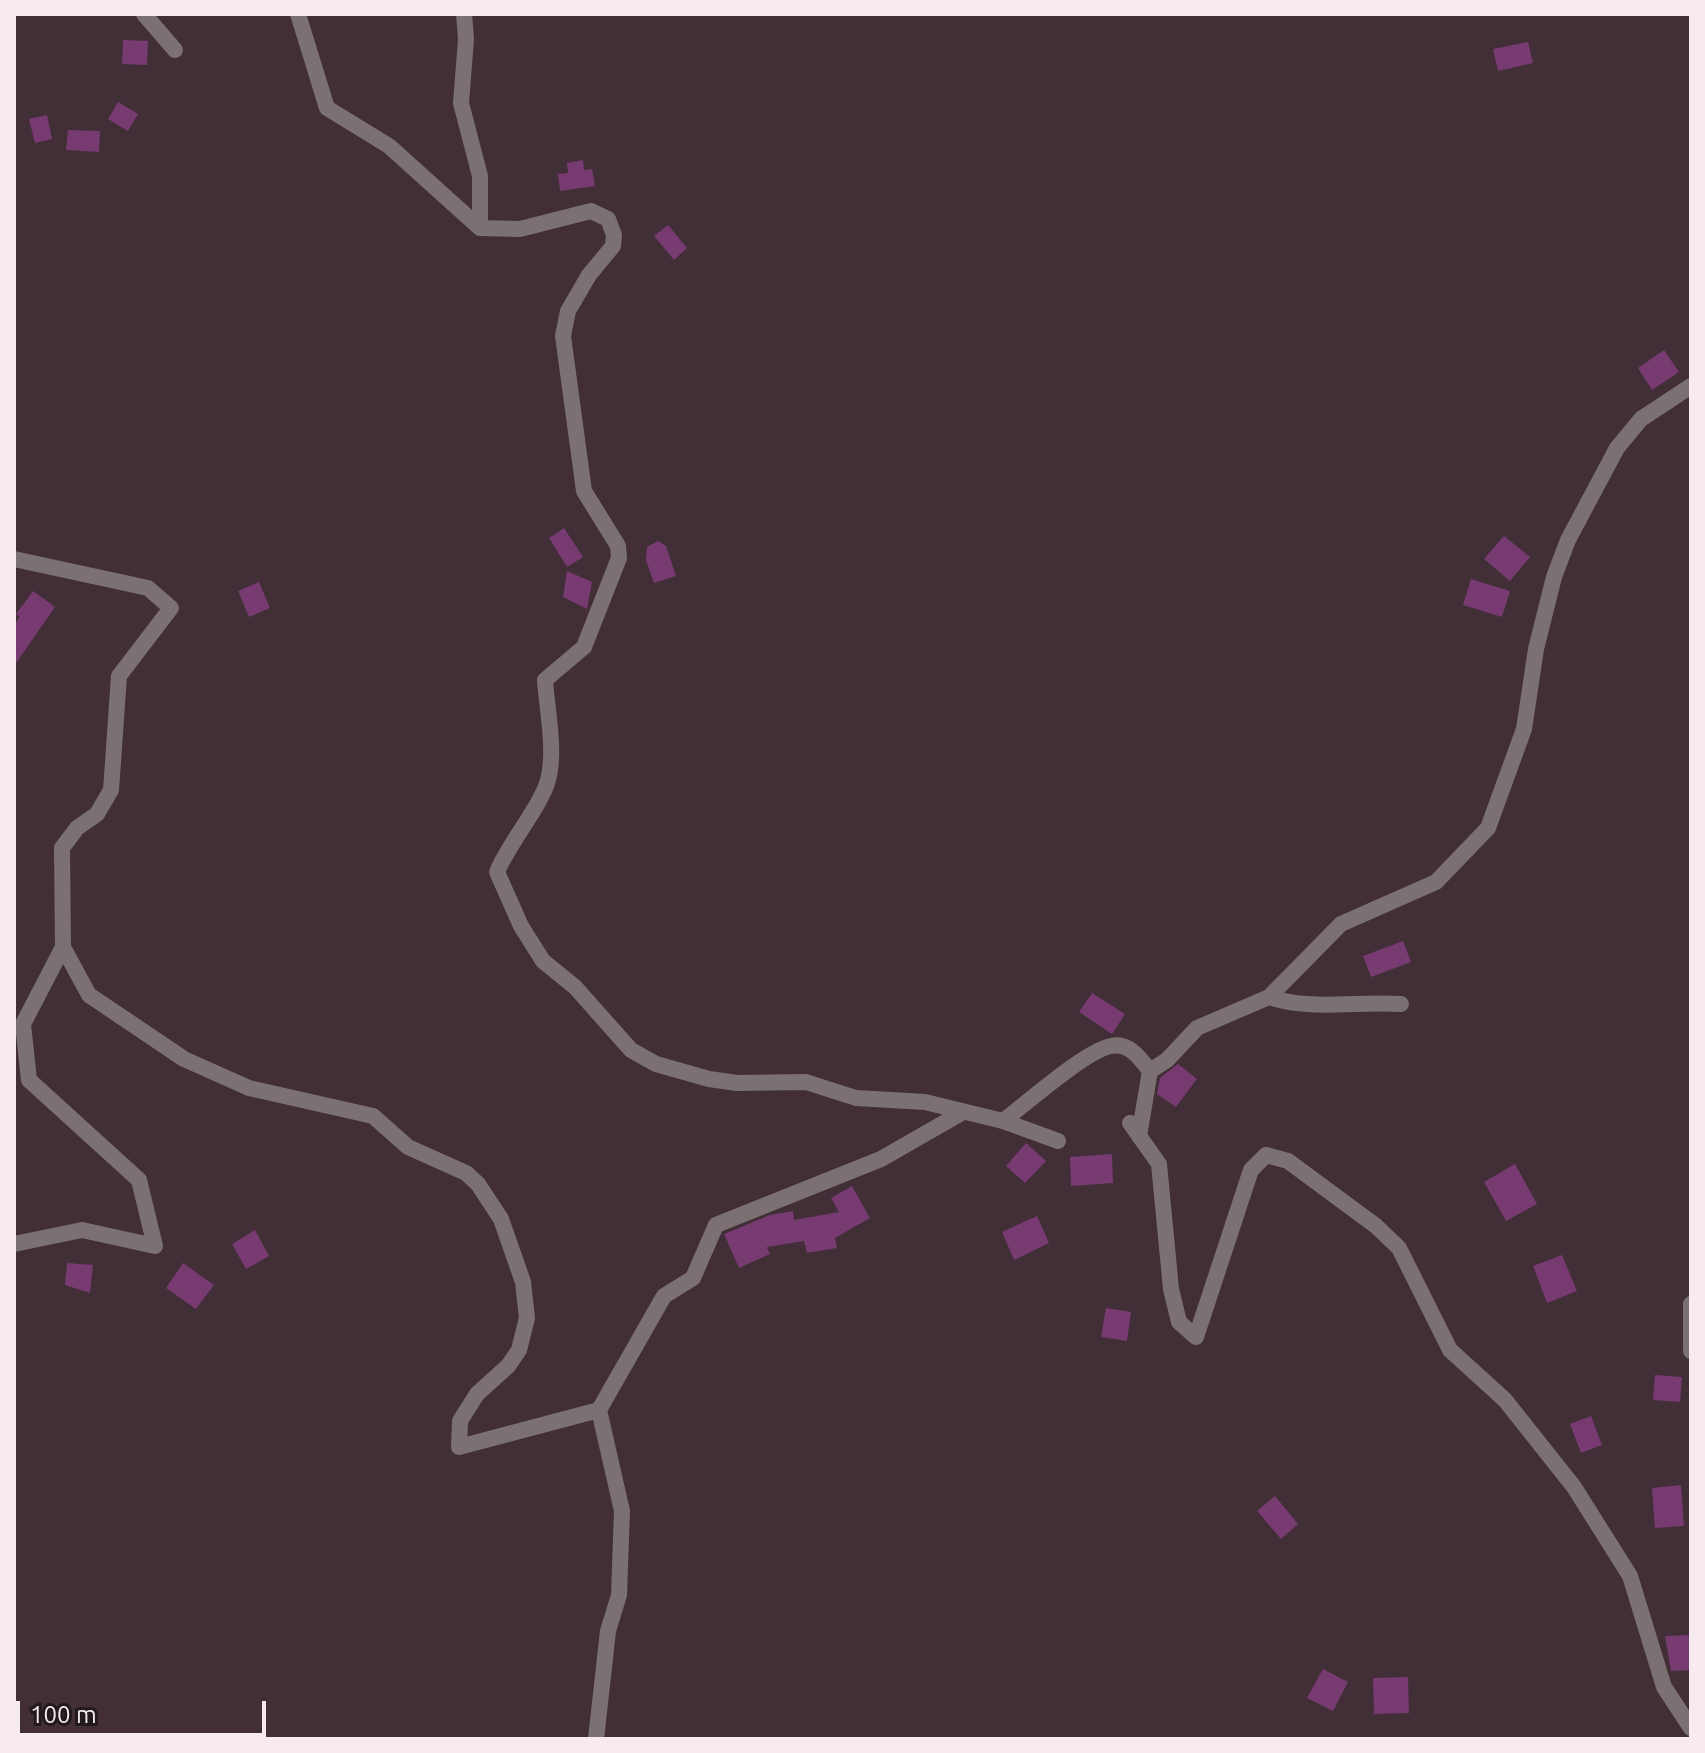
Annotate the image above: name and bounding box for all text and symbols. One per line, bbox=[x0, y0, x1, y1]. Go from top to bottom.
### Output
scale bar bbox=[20, 1685, 270, 1735]
text: 100 m bbox=[30, 1701, 97, 1728]

